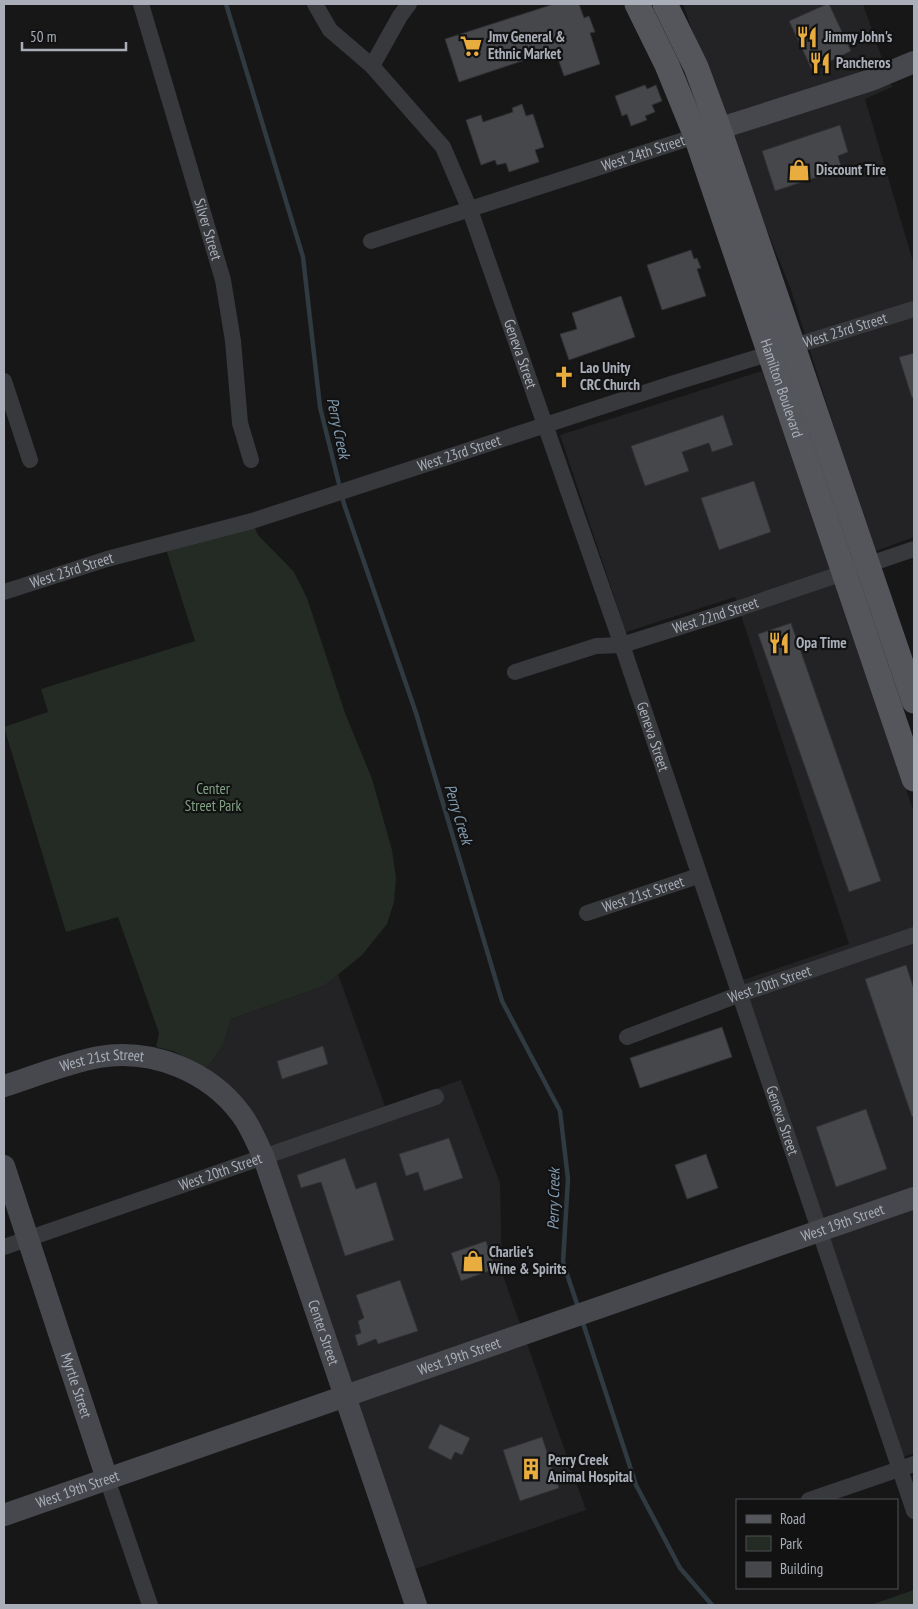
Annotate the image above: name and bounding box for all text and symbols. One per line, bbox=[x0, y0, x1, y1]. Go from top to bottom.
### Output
scale bar bbox=[22, 20, 126, 52]
restaurant icon: Jimmy John's bbox=[794, 24, 820, 50]
text: 50 m bbox=[30, 27, 56, 46]
place label: Jmv General & Ethnic Market bbox=[487, 27, 565, 63]
place label: Jimmy John's bbox=[823, 27, 892, 46]
supermarket icon: Jmv General & Ethnic Market bbox=[458, 33, 484, 59]
restaurant icon: Pancheros bbox=[807, 50, 833, 76]
place label: Pancheros bbox=[836, 53, 890, 72]
street label: West 24th Street bbox=[599, 130, 687, 175]
shop icon: Discount Tire bbox=[786, 157, 812, 183]
place label: Discount Tire bbox=[816, 160, 886, 179]
street label: Silver Street bbox=[190, 196, 227, 262]
street label: West 23rd Street bbox=[801, 308, 889, 352]
street label: Geneva Street bbox=[500, 316, 542, 391]
street label: Hamilton Boulevard bbox=[756, 336, 807, 440]
place label: Lao Unity CRC Church bbox=[580, 358, 640, 394]
church icon: Lao Unity CRC Church bbox=[551, 364, 577, 390]
water label: Perry Creek bbox=[323, 396, 356, 462]
street label: West 23rd Street bbox=[415, 430, 503, 475]
street label: West 23rd Street bbox=[27, 548, 115, 592]
street label: West 22nd Street bbox=[670, 593, 761, 638]
restaurant icon: Opa Time bbox=[766, 630, 792, 656]
place label: Opa Time bbox=[796, 633, 847, 652]
street label: Geneva Street bbox=[633, 699, 674, 774]
park label: Center Street Park bbox=[185, 779, 241, 815]
water label: Perry Creek bbox=[440, 781, 478, 848]
street label: West 21st Street bbox=[599, 871, 686, 916]
street label: West 20th Street bbox=[725, 961, 813, 1007]
street label: West 21st Street bbox=[57, 1045, 145, 1076]
street label: Geneva Street bbox=[762, 1083, 803, 1157]
street label: West 20th Street bbox=[176, 1148, 264, 1195]
water label: Perry Creek bbox=[542, 1166, 564, 1230]
street label: West 19th Street bbox=[798, 1199, 886, 1246]
place label: Charlie's Wine & Spirits bbox=[488, 1242, 567, 1278]
shop icon: Charlie's Wine & Spirits bbox=[460, 1248, 486, 1274]
street label: Center Street bbox=[304, 1297, 344, 1368]
street label: West 19th Street bbox=[415, 1333, 503, 1379]
street label: Myrtle Street bbox=[57, 1350, 96, 1420]
place label: Perry Creek Animal Hospital bbox=[547, 1450, 633, 1486]
building icon: Perry Creek Animal Hospital bbox=[518, 1456, 544, 1482]
street label: West 19th Street bbox=[33, 1466, 122, 1512]
legend bbox=[736, 1499, 898, 1589]
text: Road bbox=[780, 1509, 806, 1528]
text: Park bbox=[780, 1534, 802, 1553]
text: Building bbox=[780, 1559, 823, 1578]

